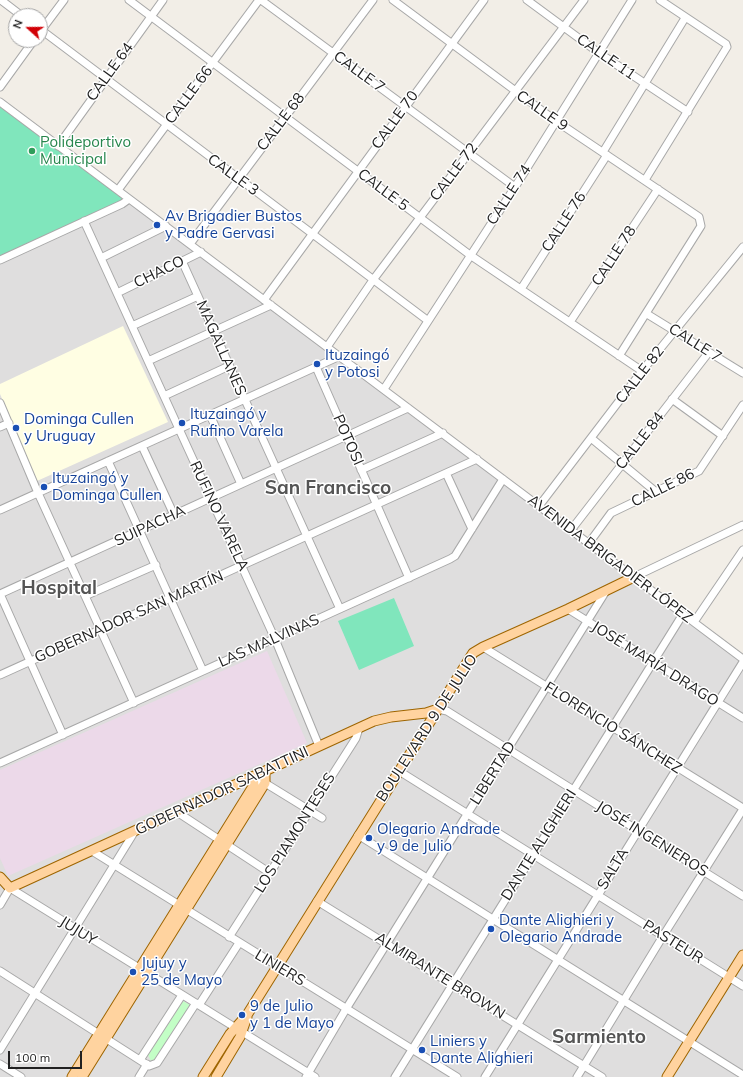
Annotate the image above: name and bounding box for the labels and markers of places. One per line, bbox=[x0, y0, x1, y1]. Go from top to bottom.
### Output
place label: Polideportivo Municipal bbox=[40, 133, 131, 168]
marker: Polideportivo Municipal bbox=[27, 146, 37, 156]
place label: Av Brigadier Bustos y Padre Gervasi bbox=[165, 207, 302, 242]
marker: Av Brigadier Bustos y Padre Gervasi bbox=[152, 220, 162, 230]
place label: Ituzaingó y Potosi bbox=[325, 346, 389, 381]
marker: Ituzaingó y Potosi bbox=[312, 359, 322, 369]
place label: Ituzaingó y Rufino Varela bbox=[190, 405, 284, 440]
place label: Dominga Cullen y Uruguay bbox=[24, 410, 134, 445]
marker: Ituzaingó y Rufino Varela bbox=[177, 418, 187, 428]
marker: Dominga Cullen y Uruguay bbox=[11, 423, 21, 433]
place label: Ituzaingó y Dominga Cullen bbox=[52, 469, 162, 504]
marker: Ituzaingó y Dominga Cullen bbox=[39, 482, 49, 492]
place label: Olegario Andrade y 9 de Julio bbox=[377, 820, 500, 855]
marker: Olegario Andrade y 9 de Julio bbox=[364, 833, 374, 843]
place label: Dante Alighieri y Olegario Andrade bbox=[499, 911, 622, 946]
marker: Dante Alighieri y Olegario Andrade bbox=[486, 924, 496, 934]
place label: Jujuy y 25 de Mayo bbox=[141, 954, 222, 989]
marker: Jujuy y 25 de Mayo bbox=[128, 967, 138, 977]
place label: 9 de Julio y 1 de Mayo bbox=[250, 997, 334, 1032]
marker: 9 de Julio y 1 de Mayo bbox=[237, 1010, 247, 1020]
place label: Liniers y Dante Alighieri bbox=[430, 1032, 533, 1067]
marker: Liniers y Dante Alighieri bbox=[417, 1045, 427, 1055]

